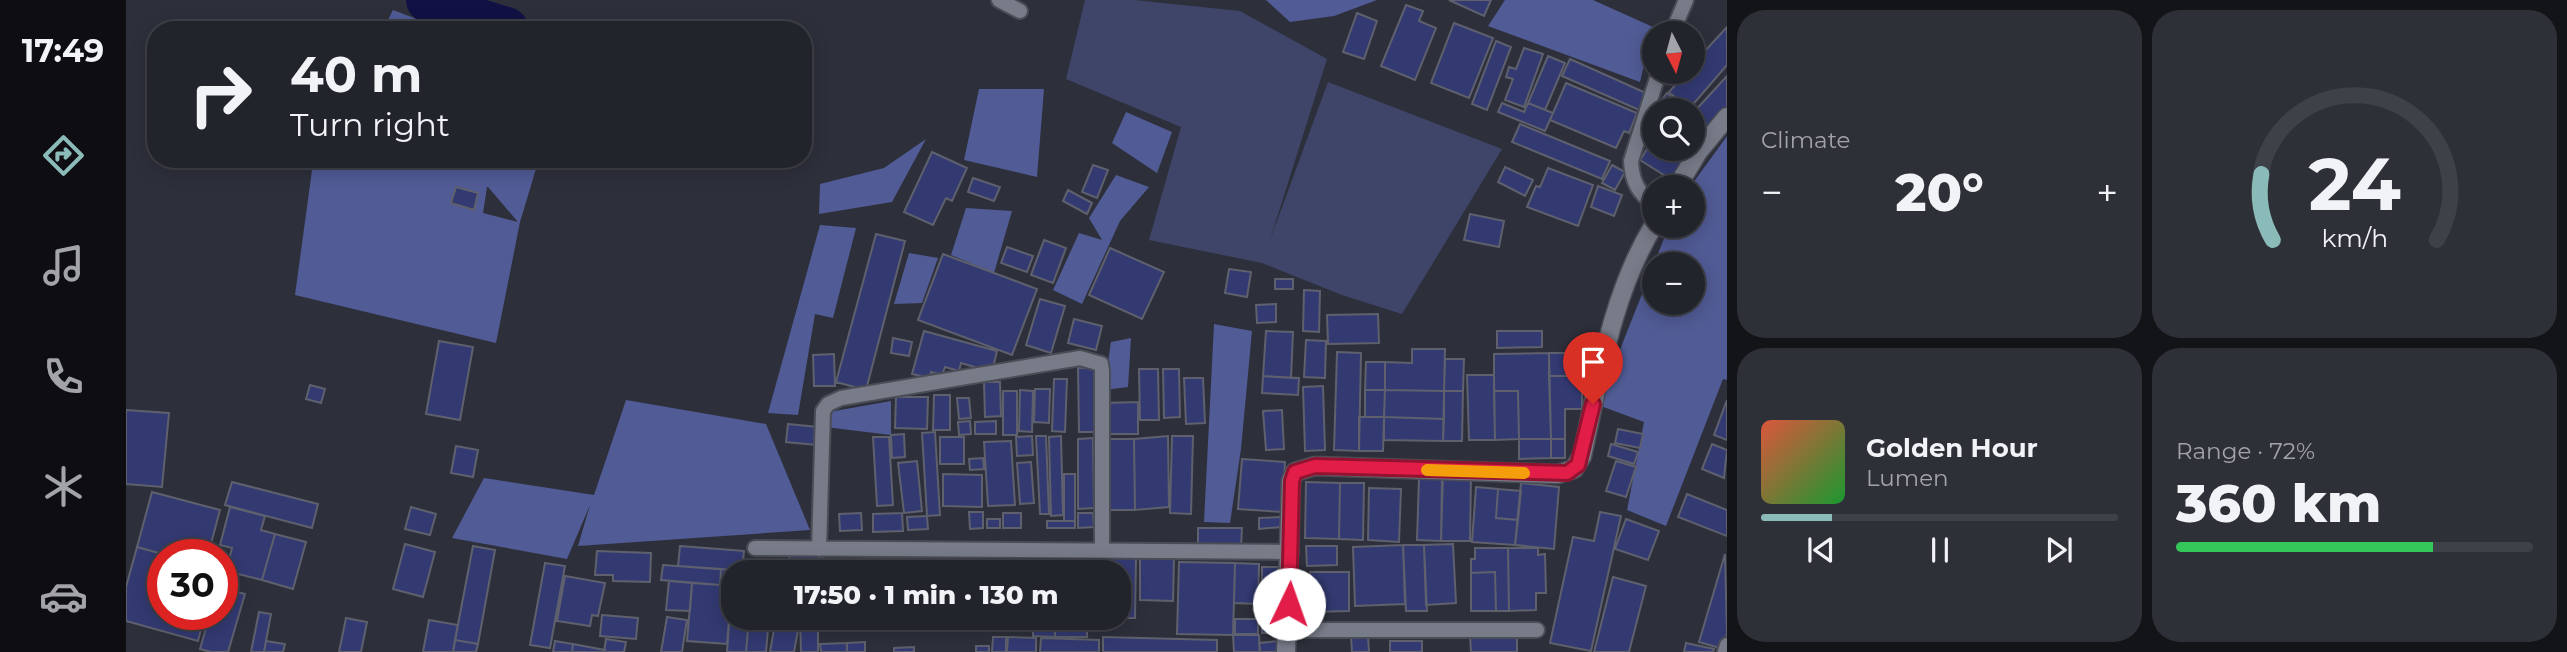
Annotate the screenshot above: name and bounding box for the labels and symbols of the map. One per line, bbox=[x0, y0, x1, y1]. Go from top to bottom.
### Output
north arrow bbox=[1642, 21, 1704, 84]
pin bbox=[1563, 332, 1623, 404]
speed limit sign: 30 bbox=[147, 539, 238, 630]
position arrow bbox=[1252, 567, 1326, 641]

